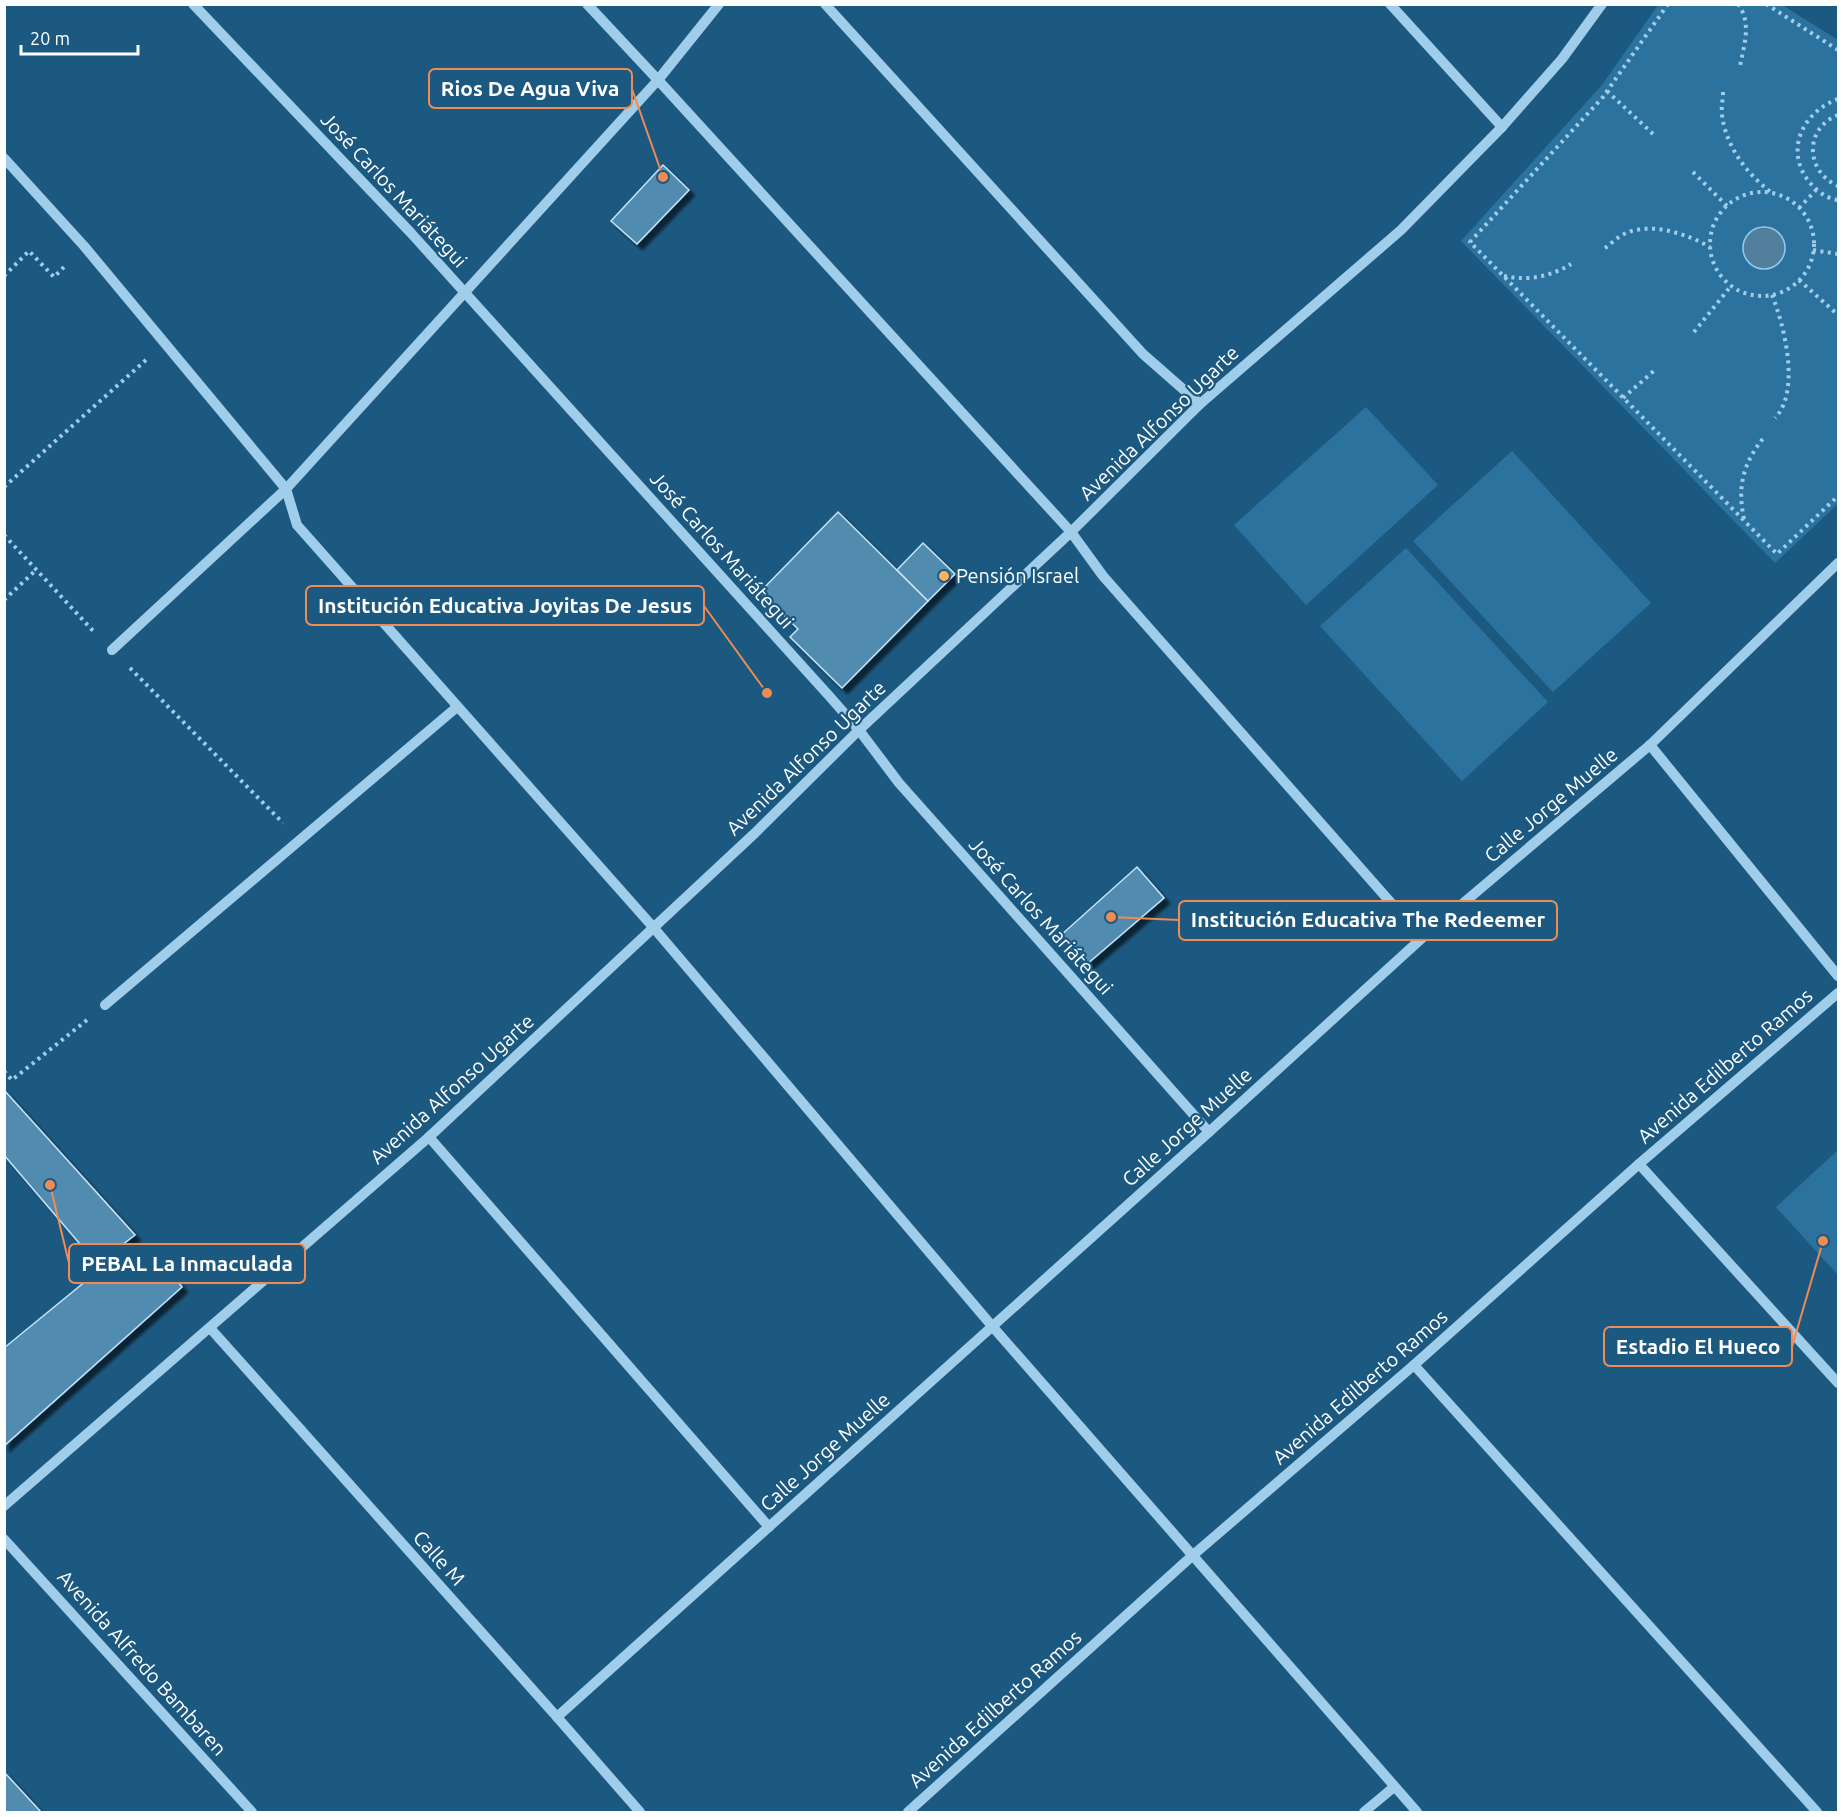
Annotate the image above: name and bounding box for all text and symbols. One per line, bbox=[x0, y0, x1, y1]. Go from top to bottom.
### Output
scale bar bbox=[21, 18, 138, 56]
text: 20 m bbox=[30, 28, 70, 48]
callout: Rios De Agua Viva bbox=[429, 69, 632, 108]
text: Rios De Agua Viva bbox=[441, 76, 619, 100]
street label: José Carlos Mariátegui bbox=[317, 108, 472, 272]
street label: Avenida Alfonso Ugarte bbox=[1074, 341, 1243, 505]
street label: José Carlos Mariátegui bbox=[646, 466, 799, 633]
place label: Pensión Israel bbox=[956, 564, 1079, 587]
marker: Pensión Israel bbox=[937, 569, 951, 583]
callout: Institución Educativa Joyitas De Jesus bbox=[306, 586, 704, 625]
text: Institución Educativa Joyitas De Jesus bbox=[318, 593, 692, 617]
street label: Avenida Alfonso Ugarte bbox=[721, 676, 890, 840]
street label: Calle Jorge Muelle bbox=[1480, 742, 1622, 867]
street label: José Carlos Mariátegui bbox=[965, 832, 1118, 999]
callout: Institución Educativa The Redeemer bbox=[1179, 901, 1557, 940]
text: Institución Educativa The Redeemer bbox=[1191, 907, 1546, 931]
street label: Avenida Edilberto Ramos bbox=[1633, 983, 1817, 1148]
street label: Avenida Alfonso Ugarte bbox=[365, 1009, 538, 1168]
street label: Calle Jorge Muelle bbox=[1117, 1062, 1256, 1191]
callout: PEBAL La Inmaculada bbox=[69, 1244, 305, 1283]
text: PEBAL La Inmaculada bbox=[81, 1251, 293, 1275]
street label: Avenida Edilberto Ramos bbox=[1268, 1304, 1452, 1469]
callout: Estadio El Hueco bbox=[1604, 1327, 1792, 1366]
text: Estadio El Hueco bbox=[1616, 1334, 1780, 1358]
street label: Calle Jorge Muelle bbox=[755, 1387, 894, 1516]
street label: Calle M bbox=[409, 1525, 470, 1590]
street label: Avenida Alfredo Bambaren bbox=[53, 1565, 232, 1760]
street label: Avenida Edilberto Ramos bbox=[904, 1625, 1086, 1792]

